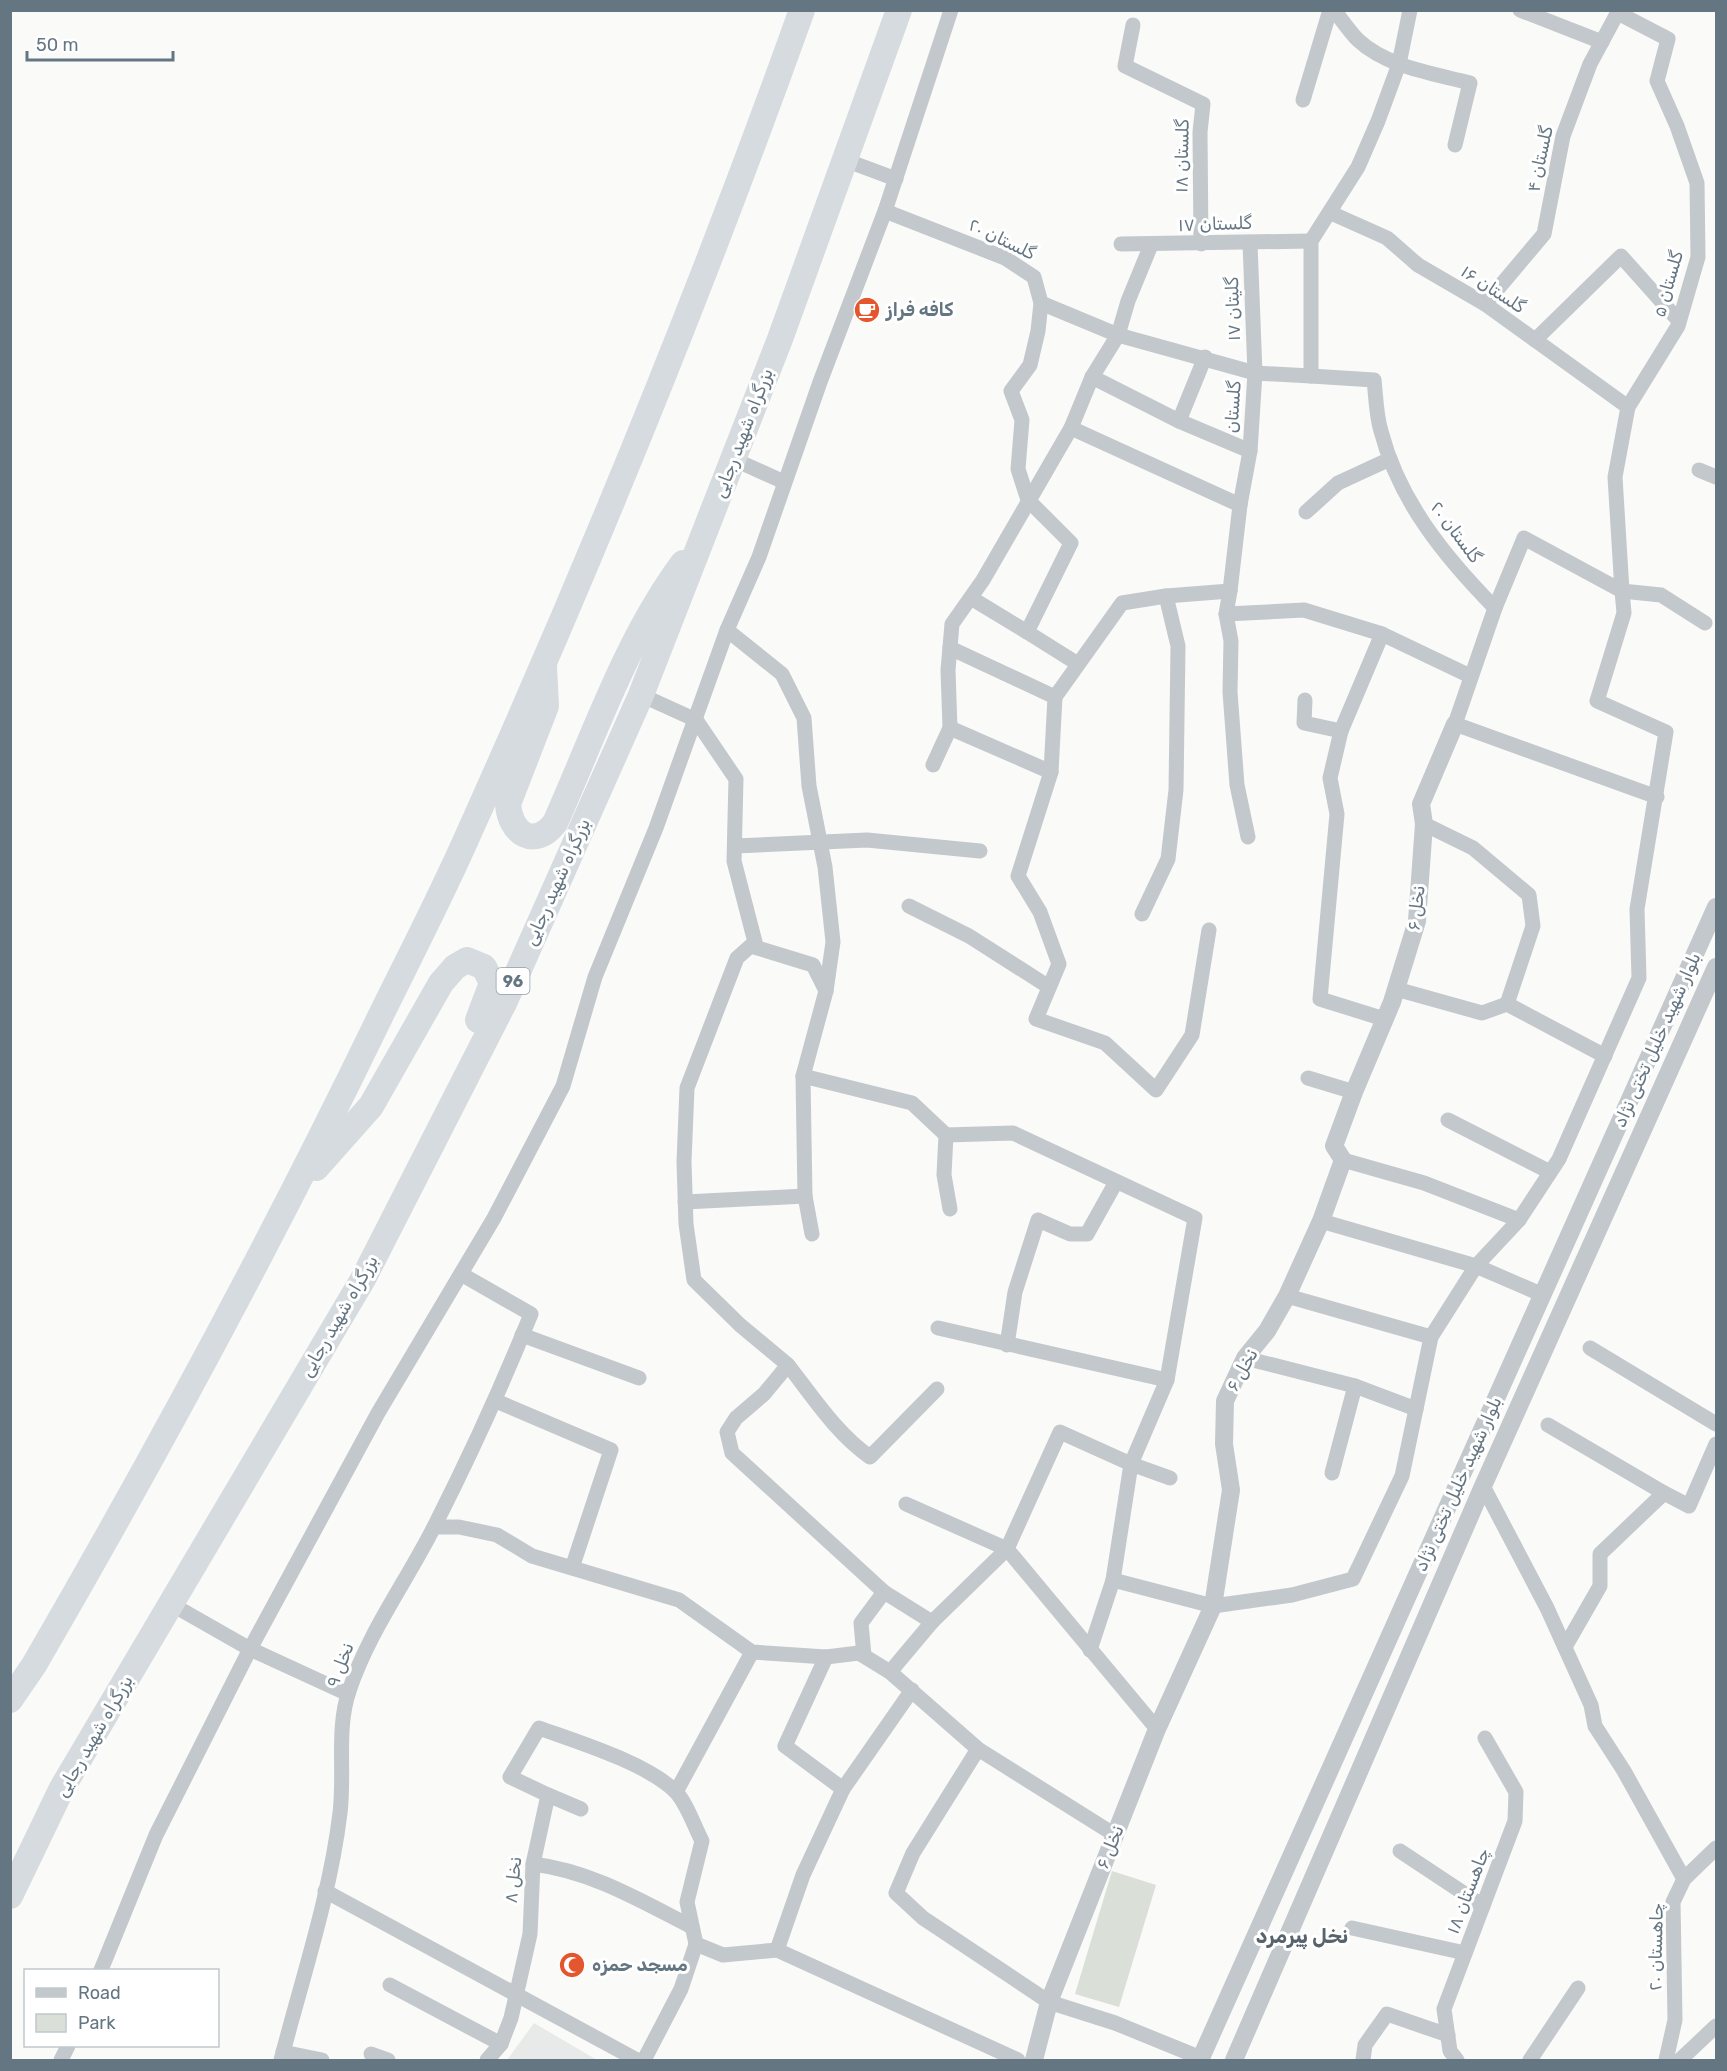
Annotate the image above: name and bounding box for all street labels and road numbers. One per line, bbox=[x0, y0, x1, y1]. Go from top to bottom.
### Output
street label: گلستان ۱۸ bbox=[1170, 119, 1194, 193]
street label: گلستان ۴ bbox=[1522, 124, 1558, 194]
street label: گلستان ۱۷ bbox=[1178, 212, 1252, 236]
street label: گلستان ۲۰ bbox=[965, 213, 1039, 265]
street label: گلستان ۵ bbox=[1648, 248, 1688, 320]
street label: گلستان ۱۶ bbox=[1457, 260, 1529, 318]
street label: گلیتان ۱۷ bbox=[1221, 277, 1245, 341]
street label: بزرگراه شهید رجایی bbox=[708, 365, 778, 501]
street label: گلستان bbox=[1220, 380, 1246, 434]
street label: گلستان ۲۰ bbox=[1426, 497, 1486, 567]
street label: بزرگراه شهید رجایی bbox=[519, 815, 595, 949]
street label: نخل ۶ bbox=[1402, 884, 1430, 932]
street label: بلوار شهید خلیل تختی نژاد bbox=[1609, 949, 1705, 1131]
road number: 96 bbox=[496, 968, 530, 994]
street label: بزرگراه شهید رجایی bbox=[295, 1251, 383, 1381]
street label: نخل ۶ bbox=[1221, 1345, 1263, 1395]
street label: بلوار شهید خلیل تختی نژاد bbox=[1410, 1393, 1506, 1575]
street label: نخل ۹ bbox=[321, 1640, 359, 1690]
street label: بزرگراه شهید رجایی bbox=[50, 1671, 138, 1801]
street label: نخل ۶ bbox=[1091, 1822, 1129, 1872]
street label: چاهستان ۱۸ bbox=[1442, 1845, 1494, 1937]
street label: نخل ۸ bbox=[500, 1855, 526, 1905]
street label: چاهستان ۲۰ bbox=[1644, 1903, 1668, 1991]

